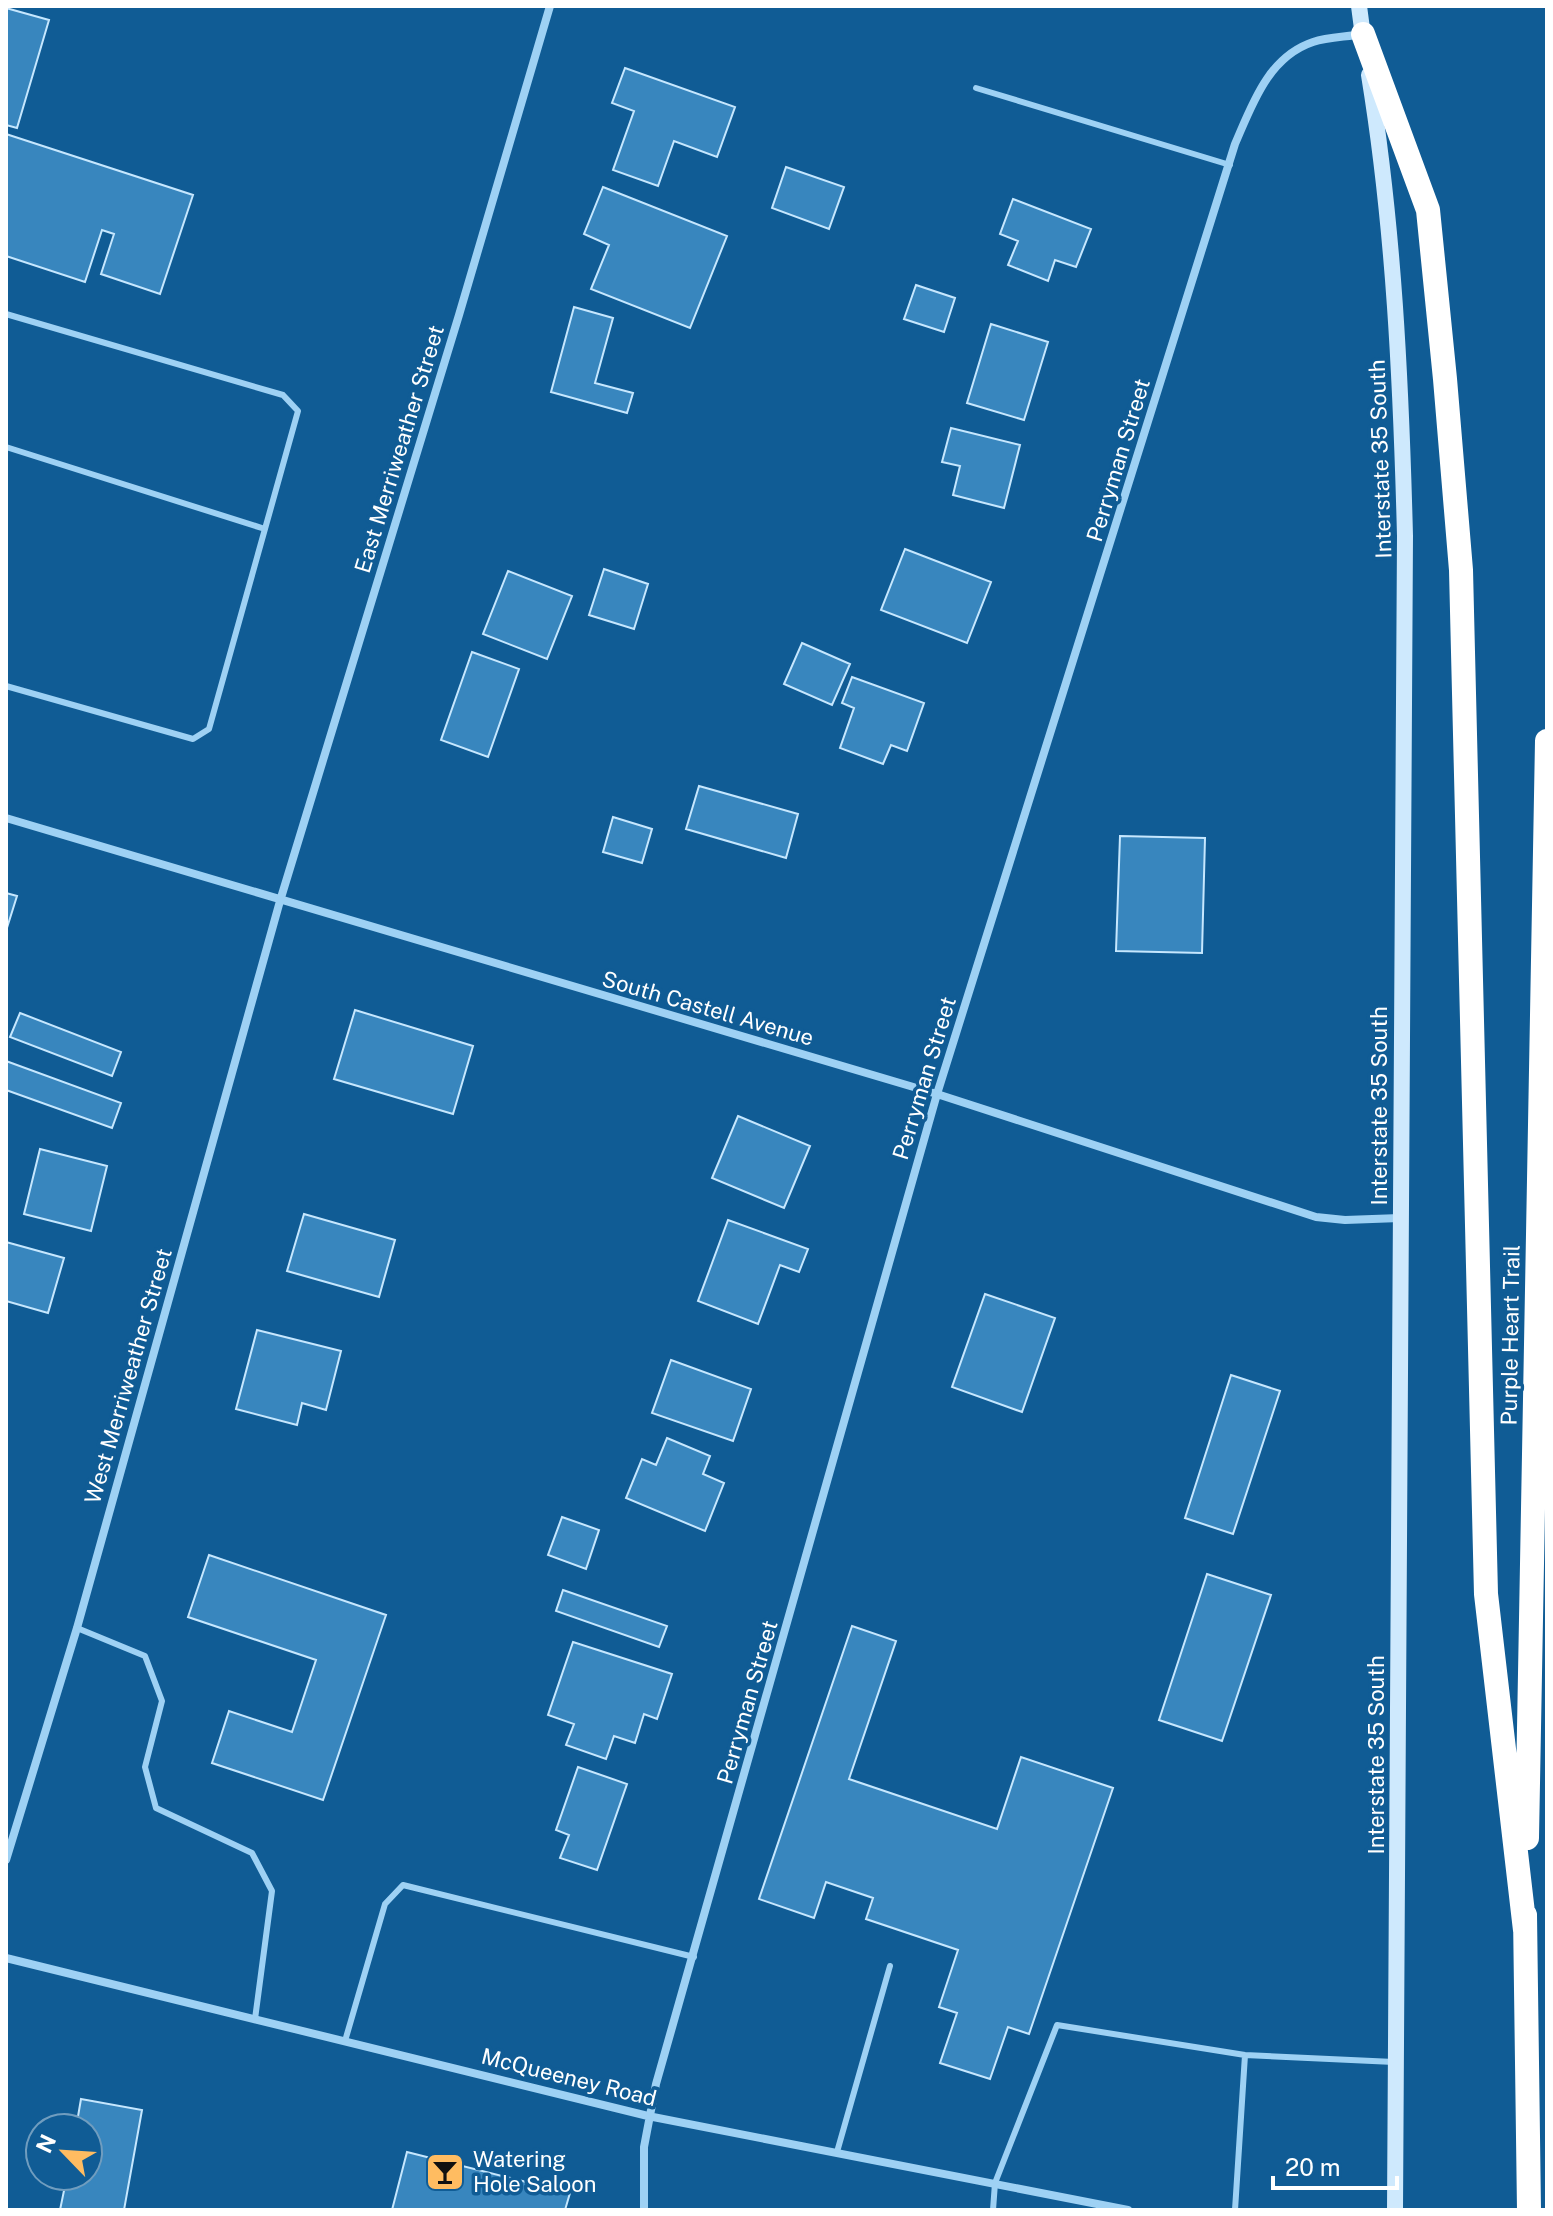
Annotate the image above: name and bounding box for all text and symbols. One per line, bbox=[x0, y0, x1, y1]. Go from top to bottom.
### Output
street label: East Merriweather Street bbox=[349, 322, 449, 576]
street label: Interstate 35 South bbox=[1364, 359, 1396, 559]
street label: Perryman Street bbox=[1081, 375, 1155, 545]
street label: South Castell Avenue bbox=[599, 965, 817, 1051]
street label: Perryman Street bbox=[887, 993, 961, 1163]
street label: Interstate 35 South bbox=[1366, 1006, 1392, 1206]
street label: Purple Heart Trail bbox=[1495, 1244, 1525, 1426]
street label: West Merriweather Street bbox=[79, 1245, 177, 1507]
street label: Perryman Street bbox=[711, 1617, 783, 1787]
street label: Interstate 35 South bbox=[1363, 1655, 1389, 1855]
street label: McQueeney Road bbox=[479, 2043, 659, 2111]
north arrow bbox=[24, 2112, 104, 2192]
text: N bbox=[30, 2130, 61, 2157]
scale bar bbox=[1273, 2140, 1397, 2190]
place label: Watering Hole Saloon bbox=[473, 2146, 596, 2197]
bar icon: Watering Hole Saloon bbox=[424, 2151, 466, 2193]
text: 20 m bbox=[1285, 2153, 1341, 2181]

